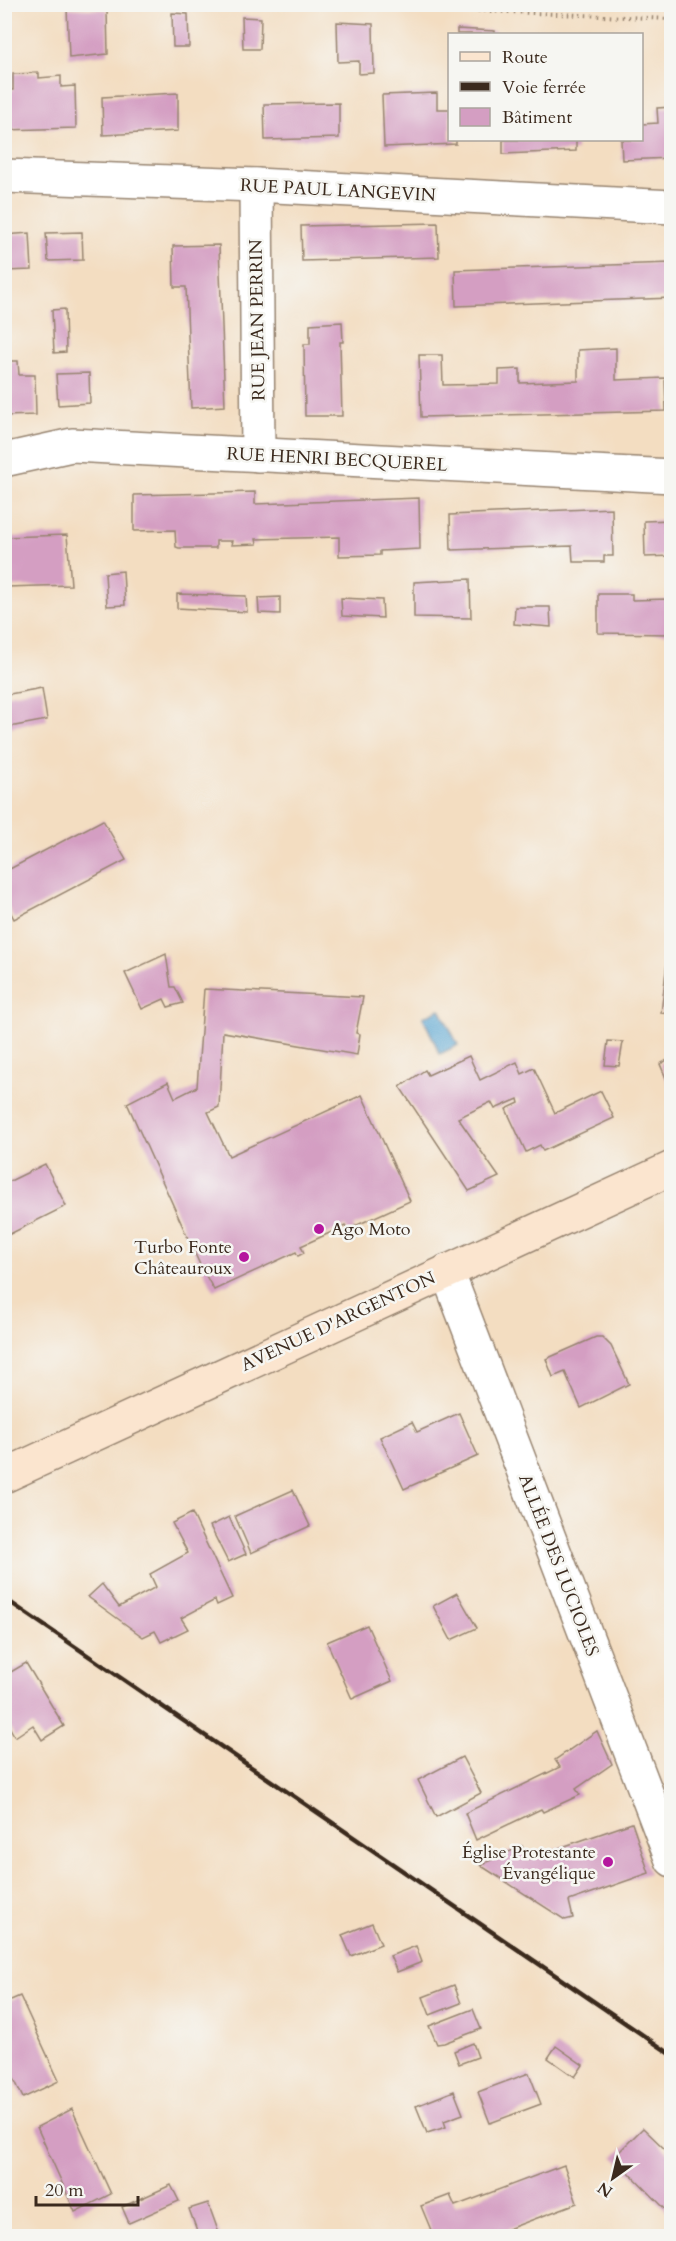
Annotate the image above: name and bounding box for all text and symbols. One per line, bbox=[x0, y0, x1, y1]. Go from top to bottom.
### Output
legend bbox=[448, 33, 643, 141]
text: Route bbox=[502, 45, 548, 70]
text: Voie ferrée bbox=[502, 75, 586, 100]
text: Bâtiment bbox=[502, 105, 572, 130]
street label: RUE PAUL LANGEVIN bbox=[239, 173, 437, 208]
street label: RUE JEAN PERRIN bbox=[244, 238, 271, 401]
street label: RUE HENRI BECQUEREL bbox=[226, 441, 448, 478]
place label: Ago Moto bbox=[331, 1217, 411, 1242]
marker: Ago Moto bbox=[312, 1222, 326, 1236]
place label: Turbo Fonte Châteauroux bbox=[134, 1235, 232, 1281]
marker: Turbo Fonte Châteauroux bbox=[237, 1250, 251, 1264]
street label: AVENUE D'ARGENTON bbox=[237, 1265, 440, 1378]
street label: ALLÉE DES LUCIOLES bbox=[512, 1470, 605, 1660]
place label: Église Protestante Évangélique bbox=[462, 1840, 596, 1886]
marker: Église Protestante Évangélique bbox=[601, 1855, 615, 1869]
north arrow bbox=[583, 2148, 643, 2208]
scale bar bbox=[36, 2169, 138, 2207]
text: N bbox=[593, 2177, 617, 2203]
text: 20 m bbox=[45, 2178, 84, 2203]

